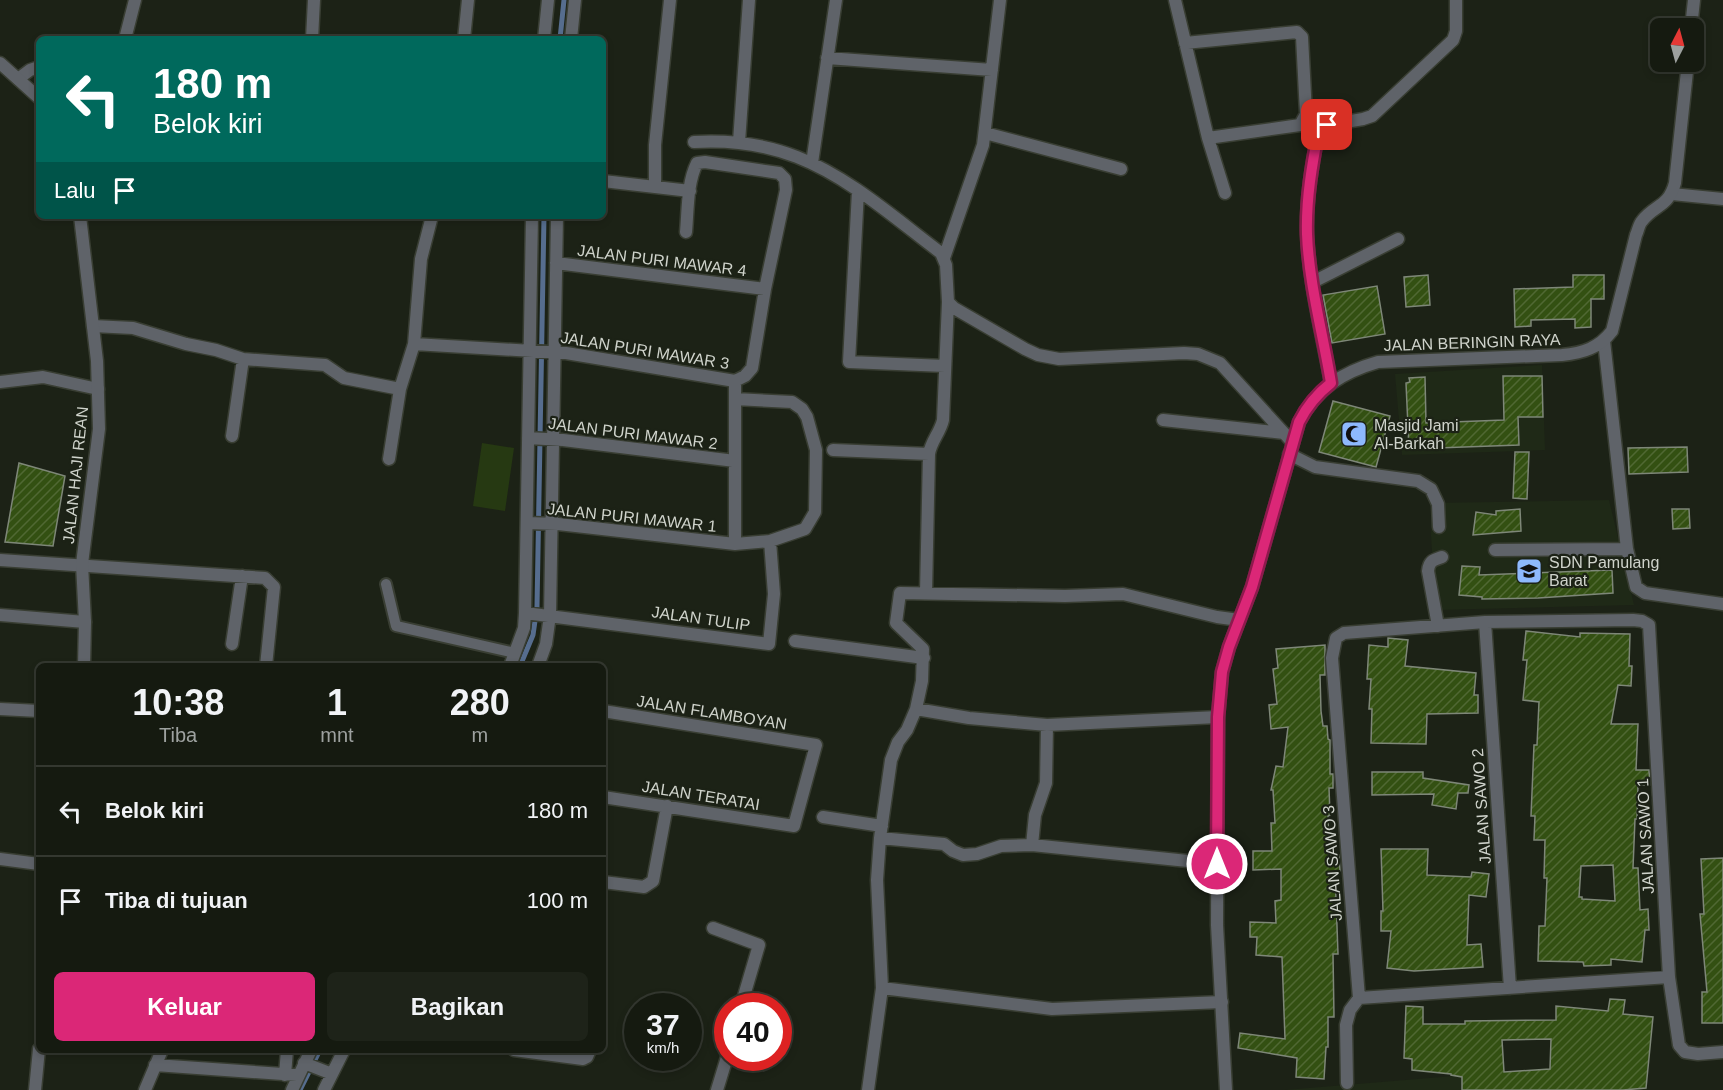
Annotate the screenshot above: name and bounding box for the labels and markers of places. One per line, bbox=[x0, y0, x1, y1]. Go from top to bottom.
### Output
pin bbox=[1301, 99, 1352, 150]
place label: Masjid Jami Al-Barkah bbox=[1374, 417, 1458, 452]
mosque icon: Masjid Jami Al-Barkah bbox=[1339, 419, 1369, 449]
place label: SDN Pamulang Barat bbox=[1549, 554, 1659, 589]
school or university icon: SDN Pamulang Barat bbox=[1514, 556, 1544, 586]

